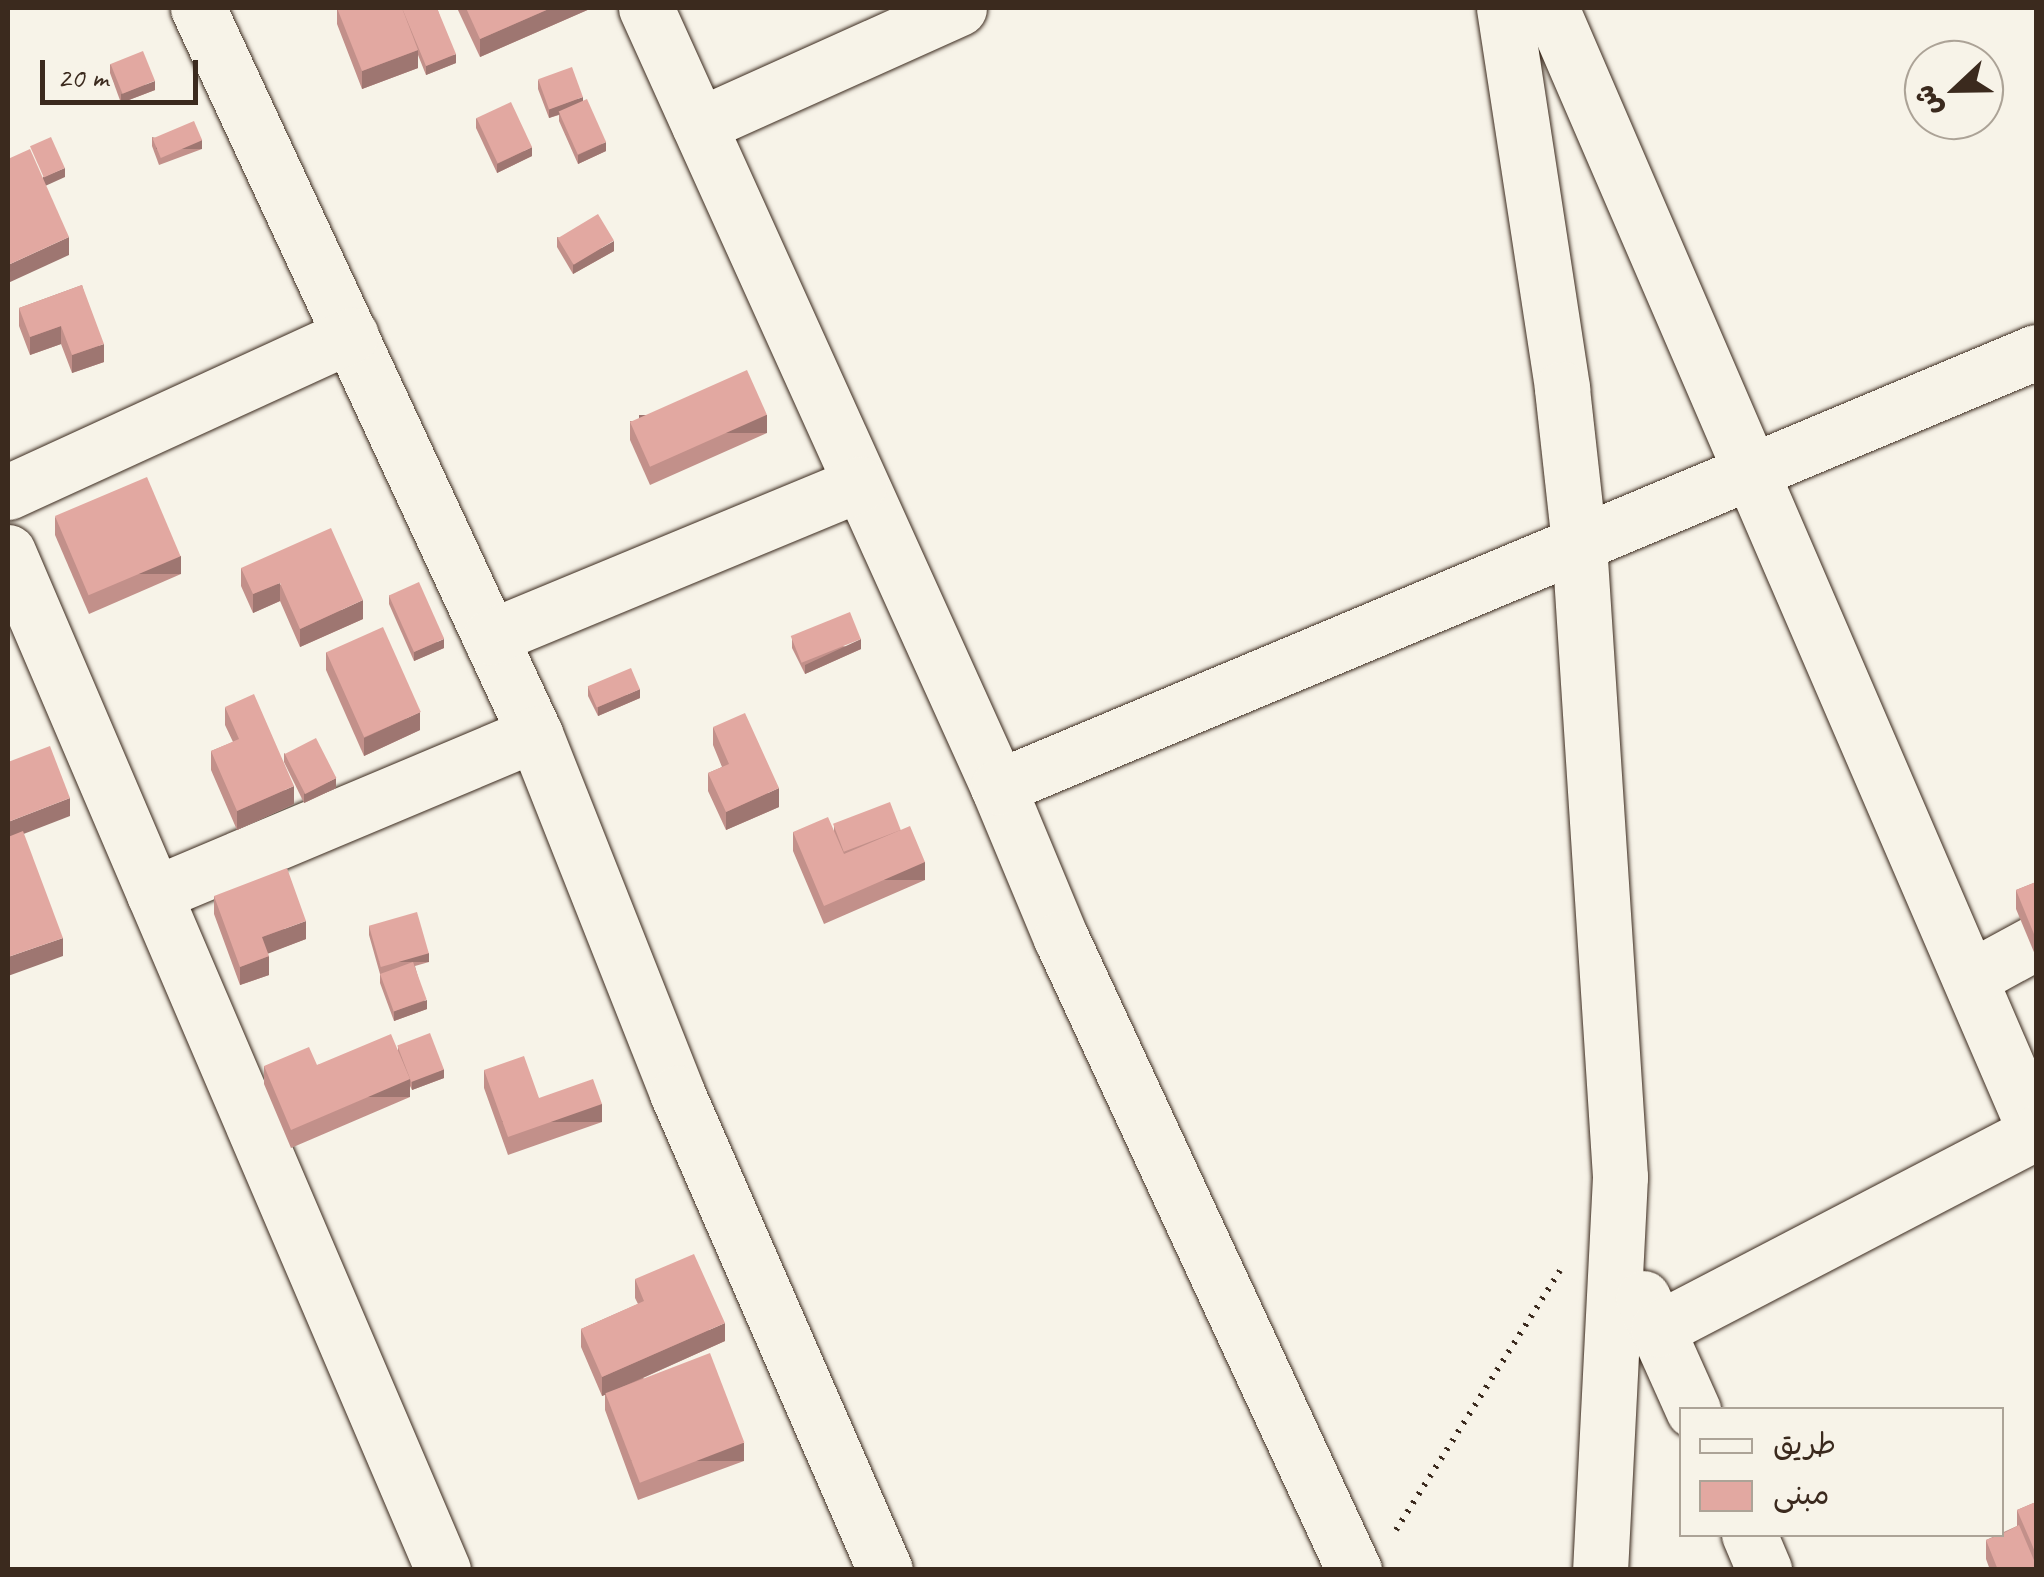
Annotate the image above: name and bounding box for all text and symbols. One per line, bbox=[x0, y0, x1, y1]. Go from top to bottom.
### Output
scale bar bbox=[45, 40, 202, 102]
north arrow bbox=[1904, 40, 2004, 140]
text: 20 m bbox=[57, 58, 108, 96]
text: ش bbox=[1906, 80, 1950, 122]
legend bbox=[1679, 1407, 2004, 1537]
text: طريق bbox=[1773, 1425, 1836, 1463]
text: مبنى bbox=[1773, 1475, 1829, 1513]

